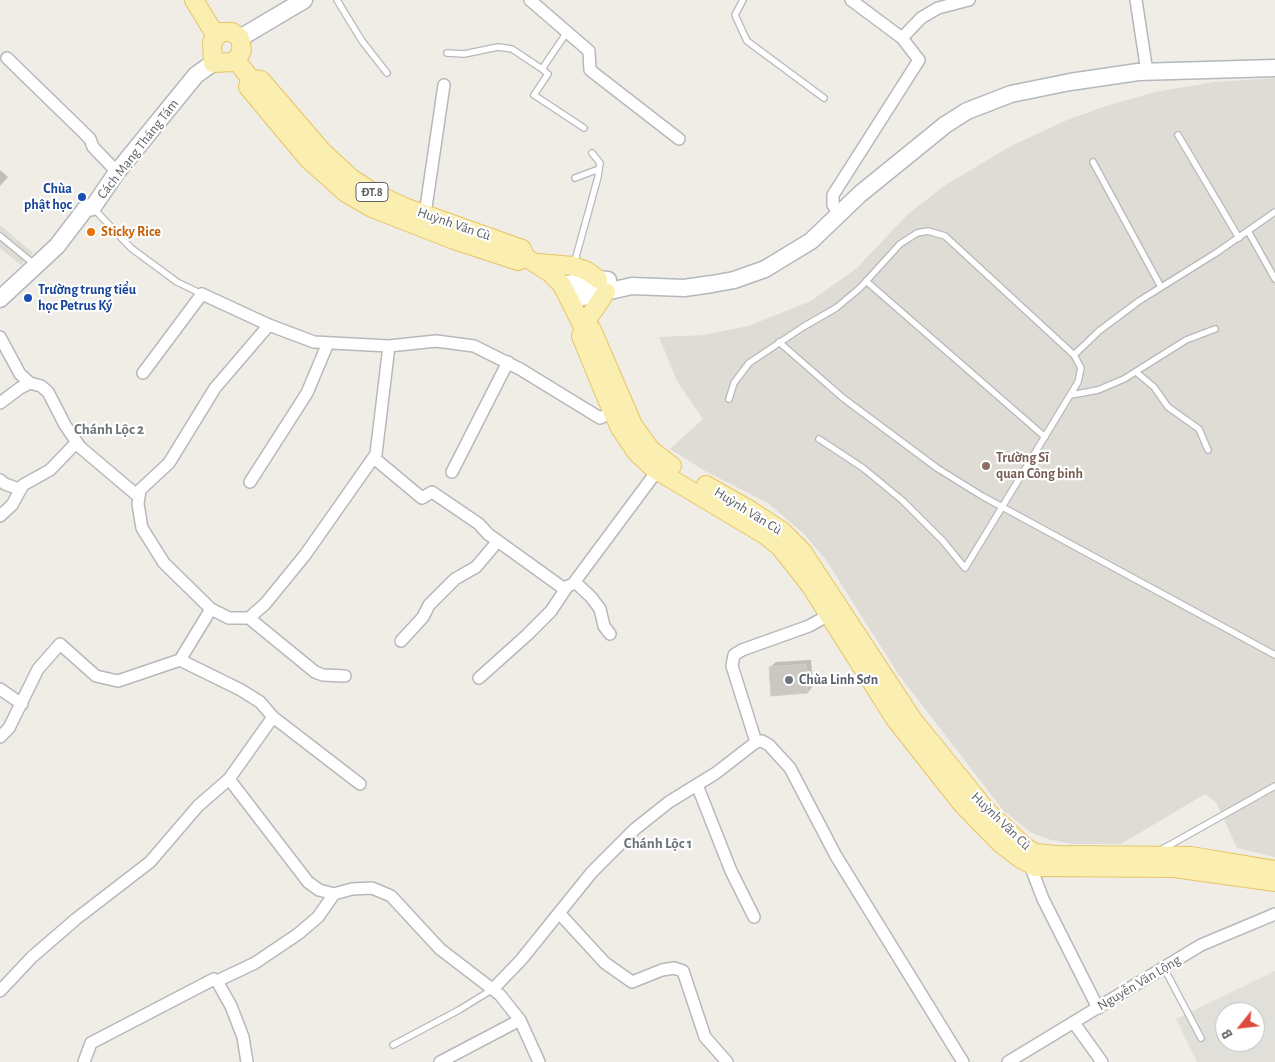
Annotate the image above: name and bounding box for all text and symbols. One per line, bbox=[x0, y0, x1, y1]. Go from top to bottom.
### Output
street label: Cách Mạng Tháng Tám bbox=[94, 96, 182, 202]
place label: Chùa phật học bbox=[24, 181, 72, 213]
road number: ĐT.8 bbox=[356, 182, 388, 202]
marker: Chùa phật học bbox=[76, 191, 88, 203]
street label: Huỳnh Văn Cù bbox=[415, 204, 493, 244]
place label: Sticky Rice bbox=[101, 224, 161, 240]
marker: Sticky Rice bbox=[85, 226, 97, 238]
place label: Trường trung tiểu học Petrus Ký bbox=[38, 282, 136, 314]
marker: Trường trung tiểu học Petrus Ký bbox=[22, 292, 34, 304]
district label: Chánh Lộc 2 bbox=[74, 420, 144, 438]
place label: Trường Sĩ quan Công binh bbox=[996, 450, 1083, 482]
marker: Trường Sĩ quan Công binh bbox=[980, 460, 992, 472]
street label: Huỳnh Văn Cù bbox=[711, 484, 785, 538]
place label: Chùa Linh Sơn bbox=[799, 672, 878, 688]
marker: Chùa Linh Sơn bbox=[783, 674, 795, 686]
street label: Huỳnh Văn Cù bbox=[968, 788, 1034, 854]
district label: Chánh Lộc 1 bbox=[624, 834, 692, 852]
street label: Nguyễn Văn Lộng bbox=[1094, 952, 1184, 1014]
north arrow bbox=[1215, 1002, 1265, 1052]
text: B bbox=[1220, 1027, 1236, 1041]

